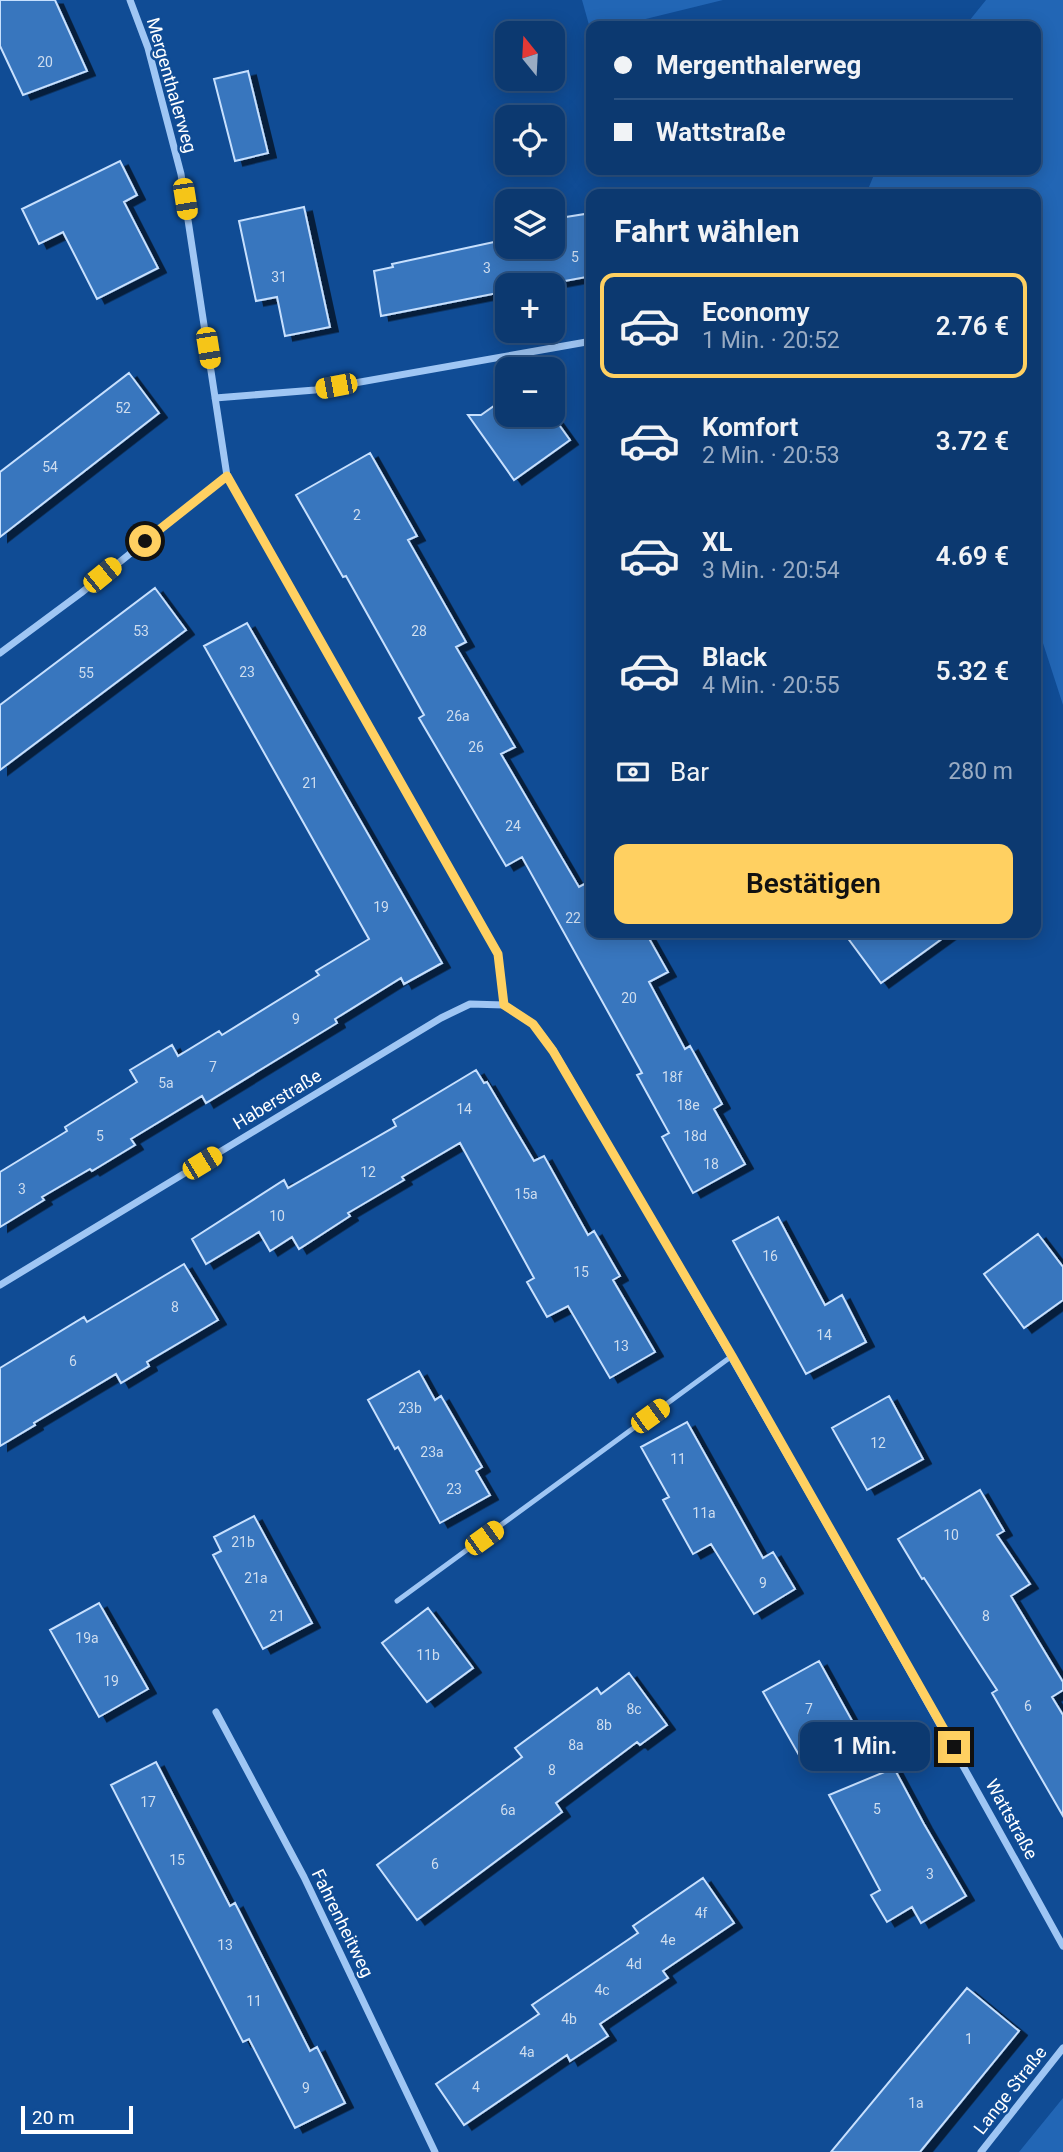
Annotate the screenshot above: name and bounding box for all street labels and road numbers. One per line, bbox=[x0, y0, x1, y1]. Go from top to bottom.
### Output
street label: Mergenthalerweg bbox=[143, 15, 201, 155]
street label: Haberstraße bbox=[229, 1064, 325, 1134]
street label: Wattstraße bbox=[981, 1775, 1043, 1863]
street label: Fahrenheitweg bbox=[308, 1866, 378, 1980]
street label: Lange Straße bbox=[969, 2042, 1051, 2138]

